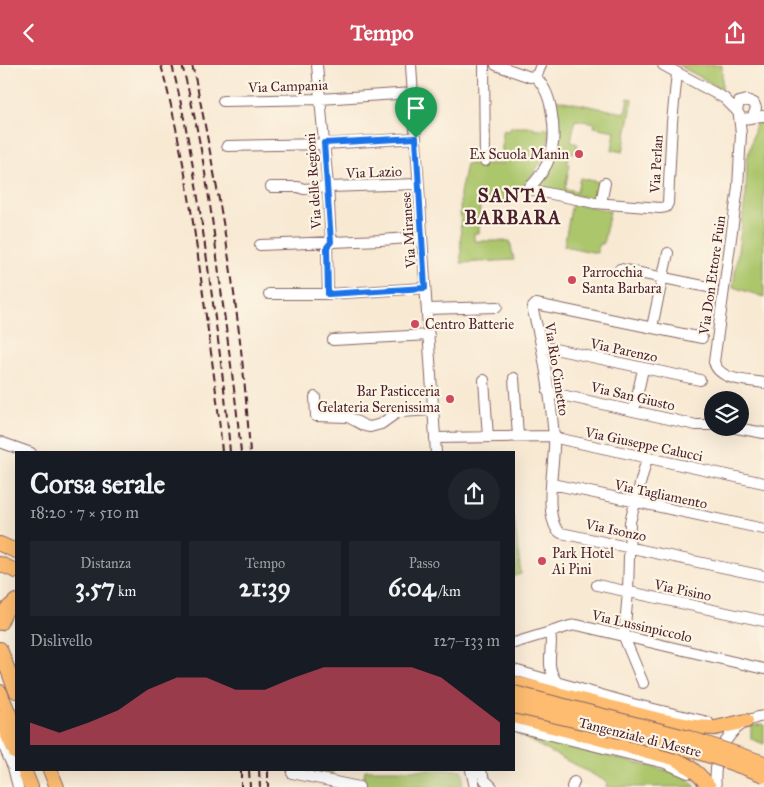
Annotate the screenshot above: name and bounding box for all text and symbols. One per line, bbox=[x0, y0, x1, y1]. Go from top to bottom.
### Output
icon: back bbox=[15, 19, 43, 47]
text: Tempo bbox=[350, 19, 414, 46]
icon: share bbox=[721, 19, 749, 47]
street label: Via Campania bbox=[247, 77, 328, 96]
pin bbox=[395, 87, 437, 138]
icon: arrive bbox=[402, 94, 430, 122]
street label: Via delle Regioni bbox=[302, 132, 325, 231]
street label: Via Perlan bbox=[646, 134, 667, 195]
place label: Ex Scuola Manin bbox=[469, 146, 569, 163]
marker: Ex Scuola Manin bbox=[573, 148, 585, 160]
street label: Via Lazio bbox=[345, 163, 402, 182]
district label: SANTA BARBARA bbox=[464, 184, 562, 229]
street label: Via Miranese bbox=[397, 191, 420, 270]
street label: Via Don Ettore Fuin bbox=[696, 214, 729, 337]
place label: Parrocchia Santa Barbara bbox=[582, 264, 662, 297]
marker: Parrocchia Santa Barbara bbox=[566, 274, 578, 286]
place label: Centro Batterie bbox=[425, 316, 514, 333]
marker: Centro Batterie bbox=[409, 318, 421, 330]
street label: Via Rio Cimetto bbox=[541, 320, 572, 417]
street label: Via Parenzo bbox=[588, 335, 659, 366]
street label: Via San Giusto bbox=[588, 378, 677, 414]
place label: Bar Pasticceria Gelateria Serenissima bbox=[317, 383, 440, 416]
map controls bbox=[704, 391, 749, 436]
button: layers bbox=[704, 391, 749, 436]
marker: Bar Pasticceria Gelateria Serenissima bbox=[444, 393, 456, 405]
street label: Via Giuseppe Calucci bbox=[582, 423, 705, 465]
text: Corsa serale bbox=[30, 466, 165, 501]
button: share bbox=[448, 468, 500, 520]
street label: Via Tagliamento bbox=[612, 476, 709, 513]
text: 18:20 · 7 × 510 m bbox=[30, 503, 139, 522]
street label: Via Isonzo bbox=[583, 516, 648, 545]
place label: Park Hotel Ai Pini bbox=[551, 545, 614, 578]
text: Distanza bbox=[80, 555, 131, 572]
text: Tempo bbox=[245, 555, 285, 572]
text: Passo bbox=[409, 555, 440, 572]
marker: Park Hotel Ai Pini bbox=[536, 555, 548, 567]
text: 3.57 bbox=[75, 572, 115, 603]
text: 21:39 bbox=[239, 572, 291, 603]
text: 6:04 bbox=[388, 572, 436, 603]
street label: Via Pisino bbox=[652, 576, 713, 605]
text: km bbox=[115, 583, 136, 600]
text: /km bbox=[436, 583, 461, 600]
street label: Via Lussinpiccolo bbox=[589, 606, 694, 646]
text: Dislivello bbox=[30, 631, 92, 650]
text: 127–133 m bbox=[433, 631, 500, 650]
street label: Tangenziale di Mestre bbox=[577, 714, 703, 761]

